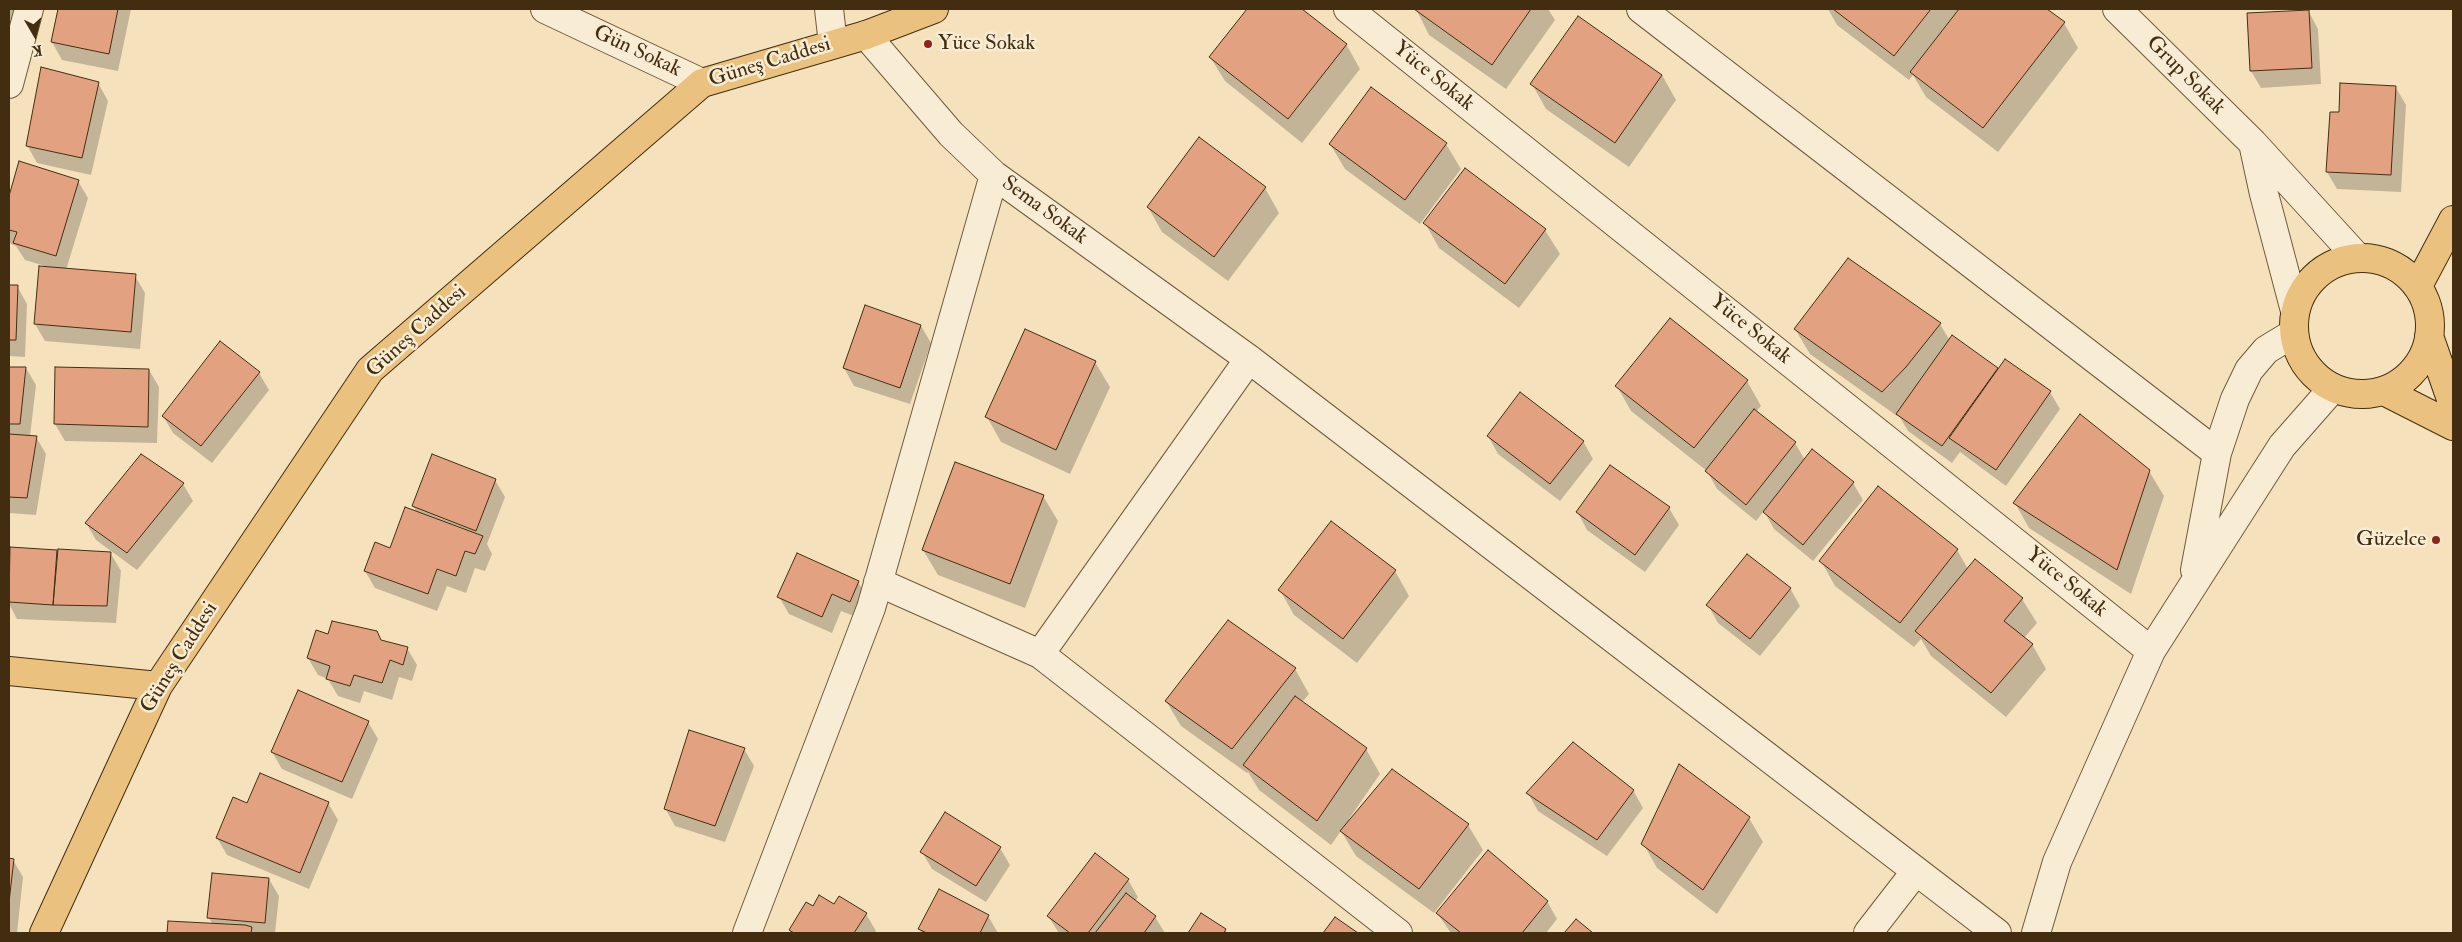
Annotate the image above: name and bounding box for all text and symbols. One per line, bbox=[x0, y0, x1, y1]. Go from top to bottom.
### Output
north arrow bbox=[10, 10, 60, 60]
street label: Gün Sokak bbox=[589, 21, 685, 83]
place label: Yüce Sokak bbox=[938, 31, 1035, 57]
street label: Grup Sokak bbox=[2140, 31, 2230, 121]
street label: Güneş Caddesi bbox=[706, 33, 834, 93]
street label: Yüce Sokak bbox=[1387, 37, 1479, 117]
marker: Yüce Sokak bbox=[922, 38, 934, 50]
text: K bbox=[31, 41, 43, 59]
street label: Sema Sokak bbox=[996, 171, 1092, 251]
street label: Güneş Caddesi bbox=[362, 281, 472, 383]
street label: Yüce Sokak bbox=[1704, 290, 1796, 370]
place label: Güzelce bbox=[2356, 527, 2426, 553]
marker: Güzelce bbox=[2430, 534, 2442, 546]
street label: Yüce Sokak bbox=[2020, 543, 2112, 623]
street label: Güneş Caddesi bbox=[136, 598, 224, 718]

